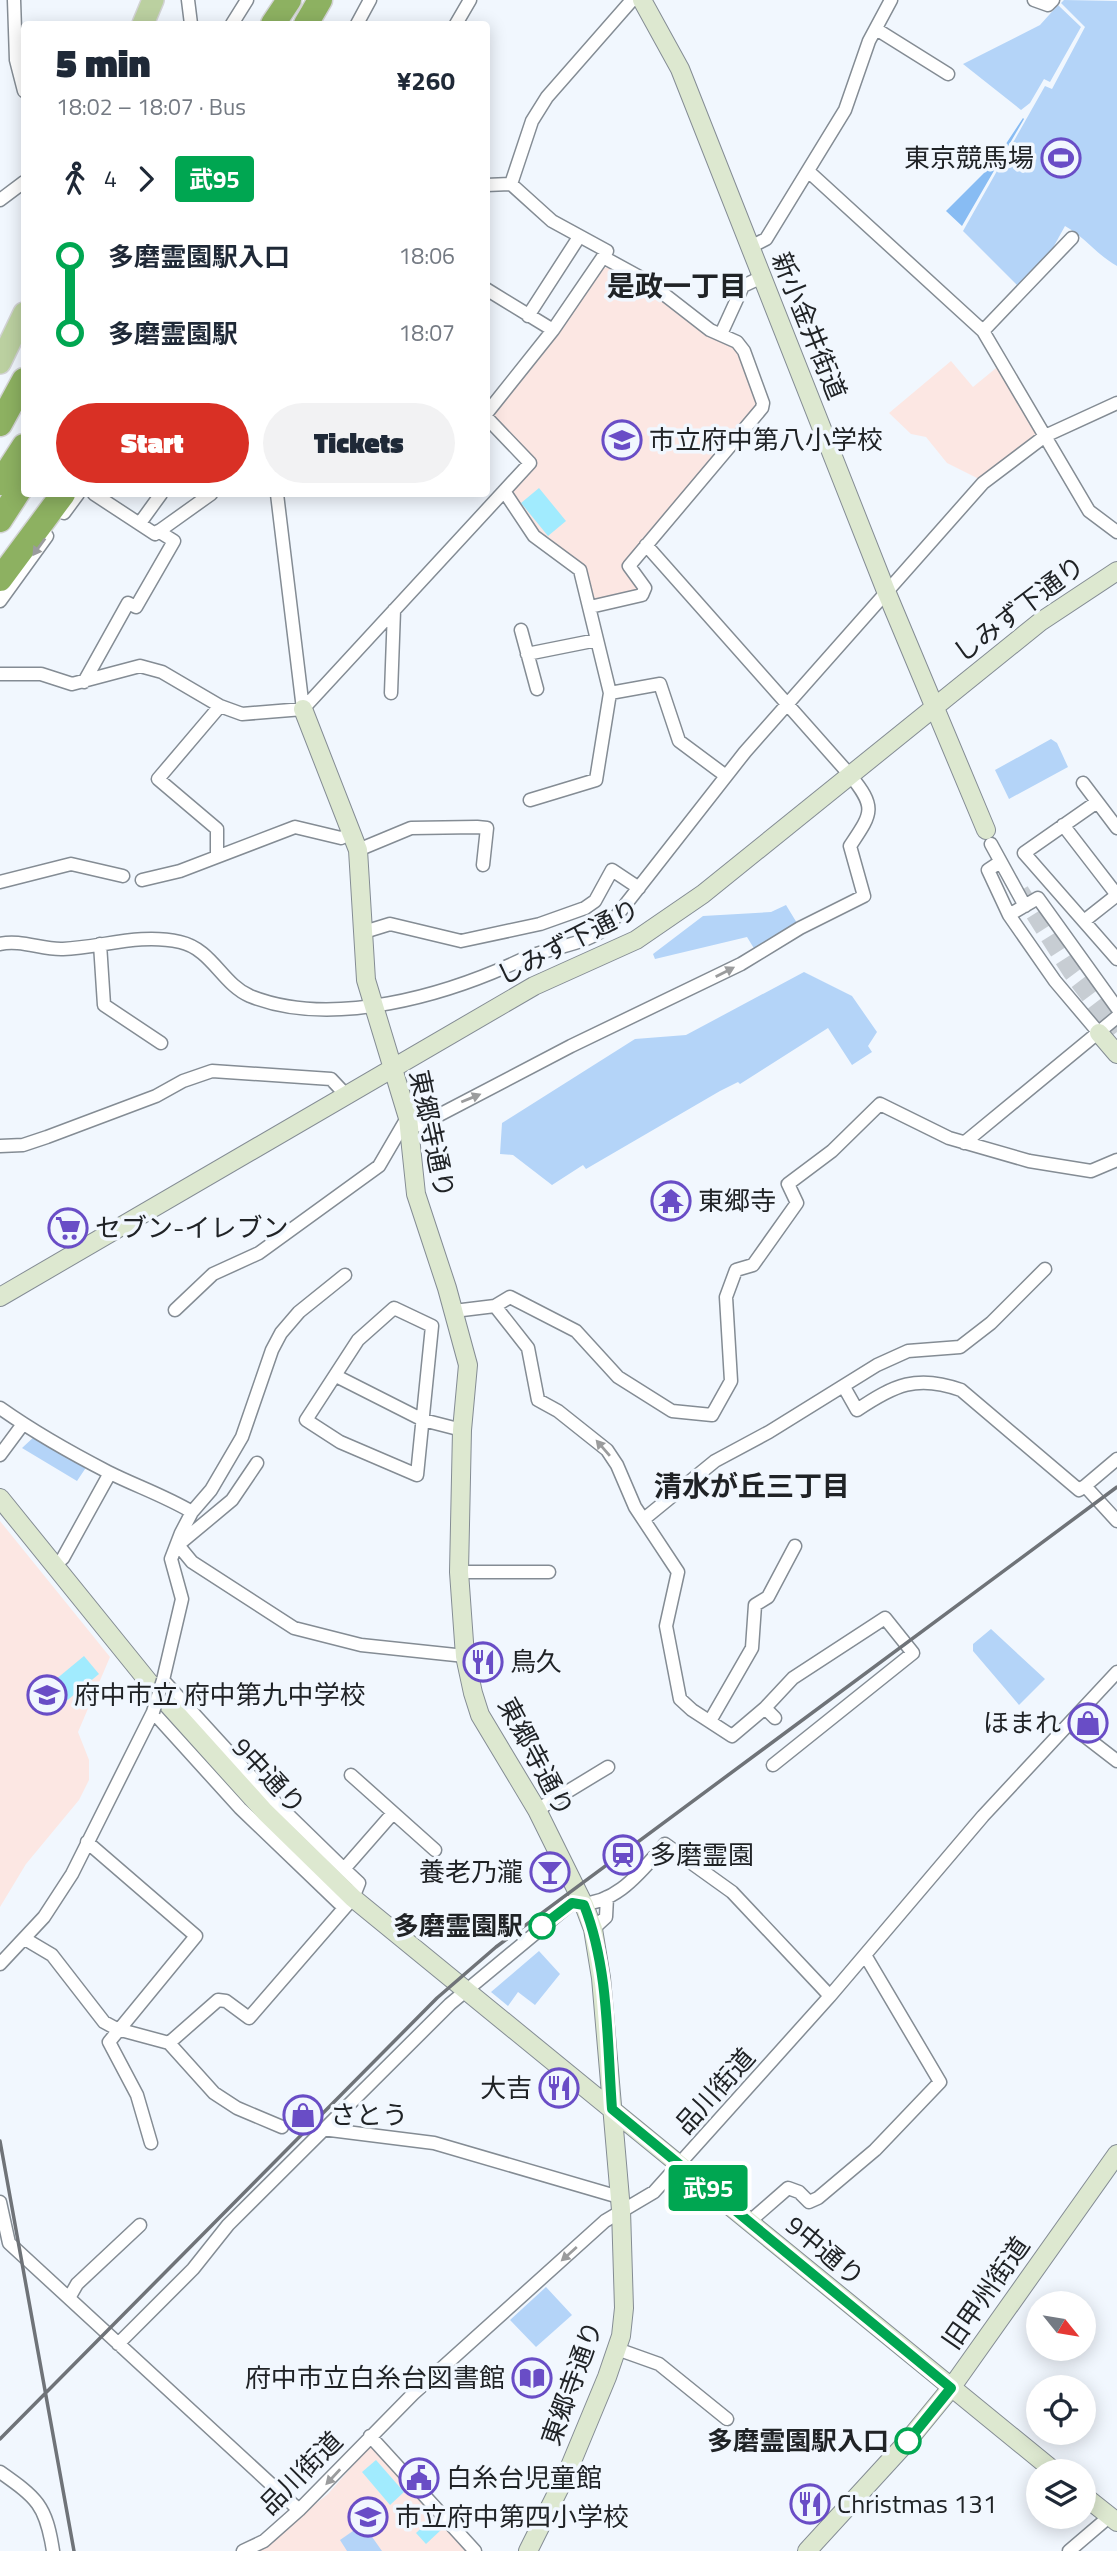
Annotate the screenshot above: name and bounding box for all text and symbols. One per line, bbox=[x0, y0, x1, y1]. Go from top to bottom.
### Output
text: 5 min bbox=[56, 34, 150, 92]
text: ¥260 bbox=[397, 61, 455, 100]
text: 18:02 – 18:07 · Bus bbox=[56, 89, 246, 124]
sports icon: 東京競馬場 bbox=[1040, 137, 1082, 179]
place label: 東京競馬場 bbox=[904, 138, 1034, 177]
icon: walk bbox=[56, 160, 94, 198]
icon: forward bbox=[127, 160, 165, 198]
text: 4 bbox=[104, 161, 117, 196]
text: 武95 bbox=[189, 161, 240, 197]
text: 多磨霊園駅入口 bbox=[108, 237, 290, 276]
text: 18:06 bbox=[398, 238, 455, 273]
street label: 新小金井街道 bbox=[762, 246, 857, 405]
district label: 是政一丁目 bbox=[607, 264, 747, 307]
text: 多磨霊園駅 bbox=[108, 314, 238, 353]
text: 18:07 bbox=[398, 315, 455, 350]
button: Start bbox=[56, 403, 249, 483]
button: Tickets bbox=[263, 403, 455, 483]
school or university icon: 市立府中第八小学校 bbox=[601, 419, 643, 461]
place label: 市立府中第八小学校 bbox=[649, 420, 883, 459]
one-way arrow bbox=[32, 538, 46, 556]
street label: しみず下通り bbox=[945, 546, 1093, 671]
street label: しみず下通り bbox=[489, 889, 646, 994]
one-way arrow bbox=[715, 967, 735, 978]
street label: 東郷寺通り bbox=[400, 1066, 465, 1202]
one-way arrow bbox=[460, 1093, 481, 1104]
temple icon: 東郷寺 bbox=[650, 1180, 692, 1222]
place label: 東郷寺 bbox=[698, 1181, 776, 1220]
supermarket icon: セブン-イレブン bbox=[47, 1207, 89, 1249]
place label: セブン-イレブン bbox=[95, 1208, 288, 1247]
one-way arrow bbox=[596, 1439, 611, 1456]
district label: 清水が丘三丁目 bbox=[654, 1464, 850, 1507]
restaurant icon: 鳥久 bbox=[462, 1641, 504, 1683]
place label: 鳥久 bbox=[510, 1642, 562, 1681]
school or university icon: 府中市立 府中第九中学校 bbox=[26, 1674, 68, 1716]
place label: 府中市立 府中第九中学校 bbox=[74, 1675, 366, 1714]
street label: 東郷寺通り bbox=[489, 1690, 584, 1823]
shop icon: ほまれ bbox=[1067, 1702, 1109, 1744]
place label: ほまれ bbox=[983, 1703, 1061, 1742]
street label: 9中通り bbox=[224, 1729, 315, 1823]
station icon: 多磨霊園 bbox=[602, 1834, 644, 1876]
place label: 多磨霊園 bbox=[650, 1835, 754, 1874]
bar icon: 養老乃瀧 bbox=[529, 1851, 571, 1893]
place label: 養老乃瀧 bbox=[419, 1852, 523, 1891]
place label: 多磨霊園駅 bbox=[393, 1906, 523, 1945]
marker: 多磨霊園駅 bbox=[529, 1913, 555, 1939]
street label: 品川街道 bbox=[665, 2039, 764, 2142]
restaurant icon: 大吉 bbox=[538, 2067, 580, 2109]
place label: 大吉 bbox=[480, 2068, 532, 2107]
shop icon: さとう bbox=[282, 2094, 324, 2136]
place label: さとう bbox=[330, 2095, 408, 2134]
line badge: 武95 bbox=[668, 2165, 748, 2211]
text: 武95 bbox=[683, 2170, 733, 2206]
street label: 9中通り bbox=[777, 2206, 873, 2295]
street label: 旧甲州街道 bbox=[932, 2228, 1039, 2357]
one-way arrow bbox=[561, 2245, 578, 2261]
north arrow bbox=[1026, 2291, 1096, 2361]
map controls bbox=[1026, 2291, 1096, 2529]
street label: 東郷寺通り bbox=[531, 2315, 612, 2451]
library icon: 府中市立白糸台図書館 bbox=[511, 2357, 553, 2399]
place label: 府中市立白糸台図書館 bbox=[245, 2358, 505, 2397]
button: locate bbox=[1026, 2375, 1096, 2445]
place label: 多磨霊園駅入口 bbox=[707, 2421, 889, 2460]
street label: 品川街道 bbox=[250, 2422, 351, 2523]
marker: 多磨霊園駅入口 bbox=[895, 2428, 921, 2454]
public building icon: 白糸台児童館 bbox=[398, 2457, 440, 2499]
place label: 白糸台児童館 bbox=[446, 2458, 602, 2497]
button: layers bbox=[1026, 2459, 1096, 2529]
one-way arrow bbox=[325, 2468, 341, 2486]
restaurant icon: Christmas 131 bbox=[789, 2483, 831, 2525]
place label: Christmas 131 bbox=[837, 2484, 997, 2523]
school or university icon: 市立府中第四小学校 bbox=[347, 2496, 389, 2538]
place label: 市立府中第四小学校 bbox=[395, 2497, 629, 2536]

